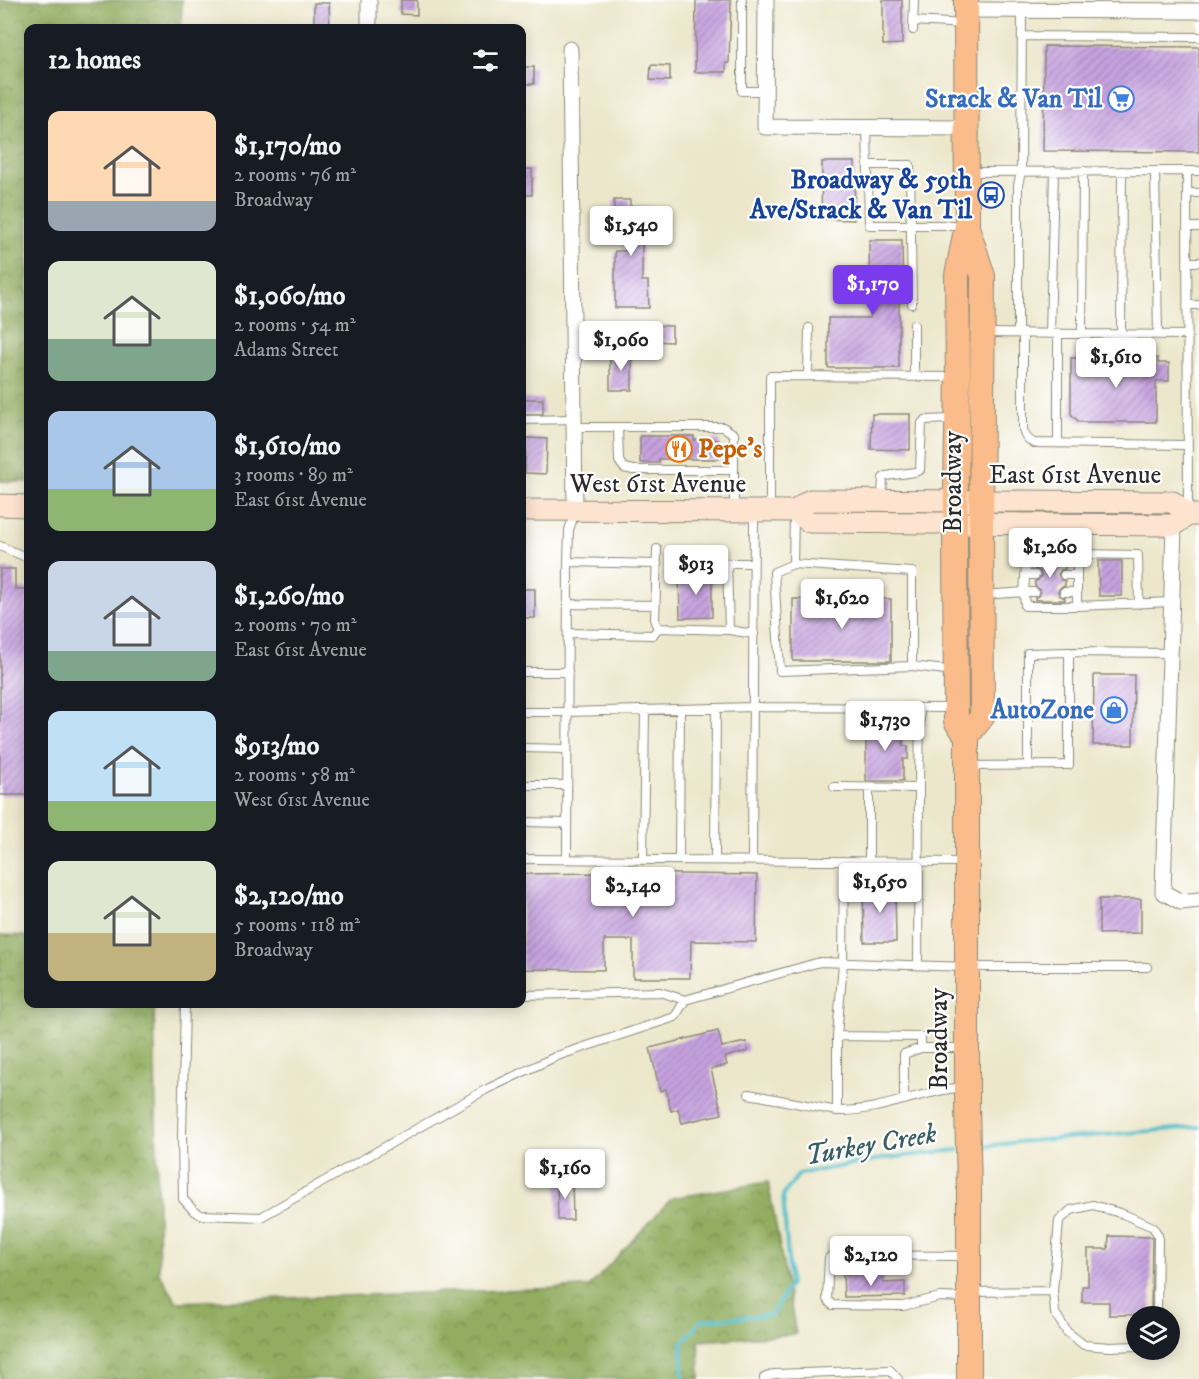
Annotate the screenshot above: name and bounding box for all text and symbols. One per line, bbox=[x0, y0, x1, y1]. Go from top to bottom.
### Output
text: 12 homes bbox=[48, 44, 141, 77]
icon: filters bbox=[469, 44, 502, 77]
place label: Strack & Van Til bbox=[925, 83, 1103, 116]
supermarket icon: Strack & Van Til bbox=[1106, 84, 1136, 114]
text: $1,170/mo bbox=[234, 130, 341, 163]
icon: home bbox=[96, 135, 168, 207]
text: 2 rooms · 76 m² bbox=[234, 163, 356, 188]
place label: Broadway & 59th Ave/Strack & Van Til bbox=[749, 164, 973, 227]
bus stop icon: Broadway & 59th Ave/Strack & Van Til bbox=[976, 180, 1006, 210]
text: Broadway bbox=[234, 188, 313, 213]
pin: $1,540 bbox=[582, 206, 680, 257]
text: $1,540 bbox=[604, 213, 658, 238]
pin: $1,170 bbox=[824, 265, 922, 316]
text: $1,170 bbox=[847, 272, 899, 297]
text: $1,060/mo bbox=[234, 280, 345, 313]
icon: home bbox=[96, 285, 168, 357]
text: 2 rooms · 54 m² bbox=[234, 313, 356, 338]
pin: $1,060 bbox=[572, 321, 670, 372]
text: $1,060 bbox=[593, 328, 649, 353]
text: Adams Street bbox=[234, 338, 339, 363]
pin: $1,610 bbox=[1067, 338, 1165, 389]
text: $1,610 bbox=[1090, 345, 1142, 370]
text: $1,610/mo bbox=[234, 430, 341, 463]
street label: Broadway bbox=[937, 430, 970, 533]
place label: Pepe's bbox=[698, 433, 763, 466]
restaurant icon: Pepe's bbox=[664, 434, 694, 464]
icon: home bbox=[96, 435, 168, 507]
street label: East 61st Avenue bbox=[989, 459, 1161, 492]
text: 3 rooms · 89 m² bbox=[234, 463, 353, 488]
street label: West 61st Avenue bbox=[569, 468, 746, 501]
text: East 61st Avenue bbox=[234, 488, 367, 513]
pin: $1,260 bbox=[1001, 528, 1099, 579]
text: $1,260 bbox=[1023, 535, 1077, 560]
pin: $913 bbox=[660, 545, 732, 596]
text: $913 bbox=[678, 552, 714, 577]
pin: $1,620 bbox=[793, 579, 891, 630]
text: $1,260/mo bbox=[234, 580, 344, 613]
icon: home bbox=[96, 585, 168, 657]
text: $1,620 bbox=[815, 586, 869, 611]
text: 2 rooms · 70 m² bbox=[234, 613, 357, 638]
text: East 61st Avenue bbox=[234, 638, 367, 663]
place label: AutoZone bbox=[990, 694, 1094, 727]
shop icon: AutoZone bbox=[1099, 695, 1129, 725]
pin: $1,730 bbox=[836, 701, 934, 752]
text: $1,730 bbox=[859, 708, 911, 733]
text: $913/mo bbox=[234, 730, 319, 763]
icon: home bbox=[96, 735, 168, 807]
text: 2 rooms · 58 m² bbox=[234, 763, 355, 788]
text: West 61st Avenue bbox=[234, 788, 370, 813]
pin: $1,650 bbox=[831, 863, 929, 914]
pin: $2,140 bbox=[584, 867, 682, 918]
text: $1,650 bbox=[853, 870, 907, 895]
text: $2,140 bbox=[605, 874, 661, 899]
text: $2,120/mo bbox=[234, 880, 344, 913]
icon: home bbox=[96, 885, 168, 957]
text: 5 rooms · 118 m² bbox=[234, 913, 360, 938]
text: Broadway bbox=[234, 938, 313, 963]
street label: Broadway bbox=[923, 987, 956, 1090]
water label: Turkey Creek bbox=[803, 1117, 940, 1173]
pin: $1,160 bbox=[516, 1149, 614, 1200]
text: $1,160 bbox=[539, 1156, 591, 1181]
pin: $2,120 bbox=[822, 1236, 920, 1287]
text: $2,120 bbox=[844, 1243, 898, 1268]
map controls bbox=[1126, 1306, 1180, 1360]
button: layers bbox=[1126, 1306, 1180, 1360]

